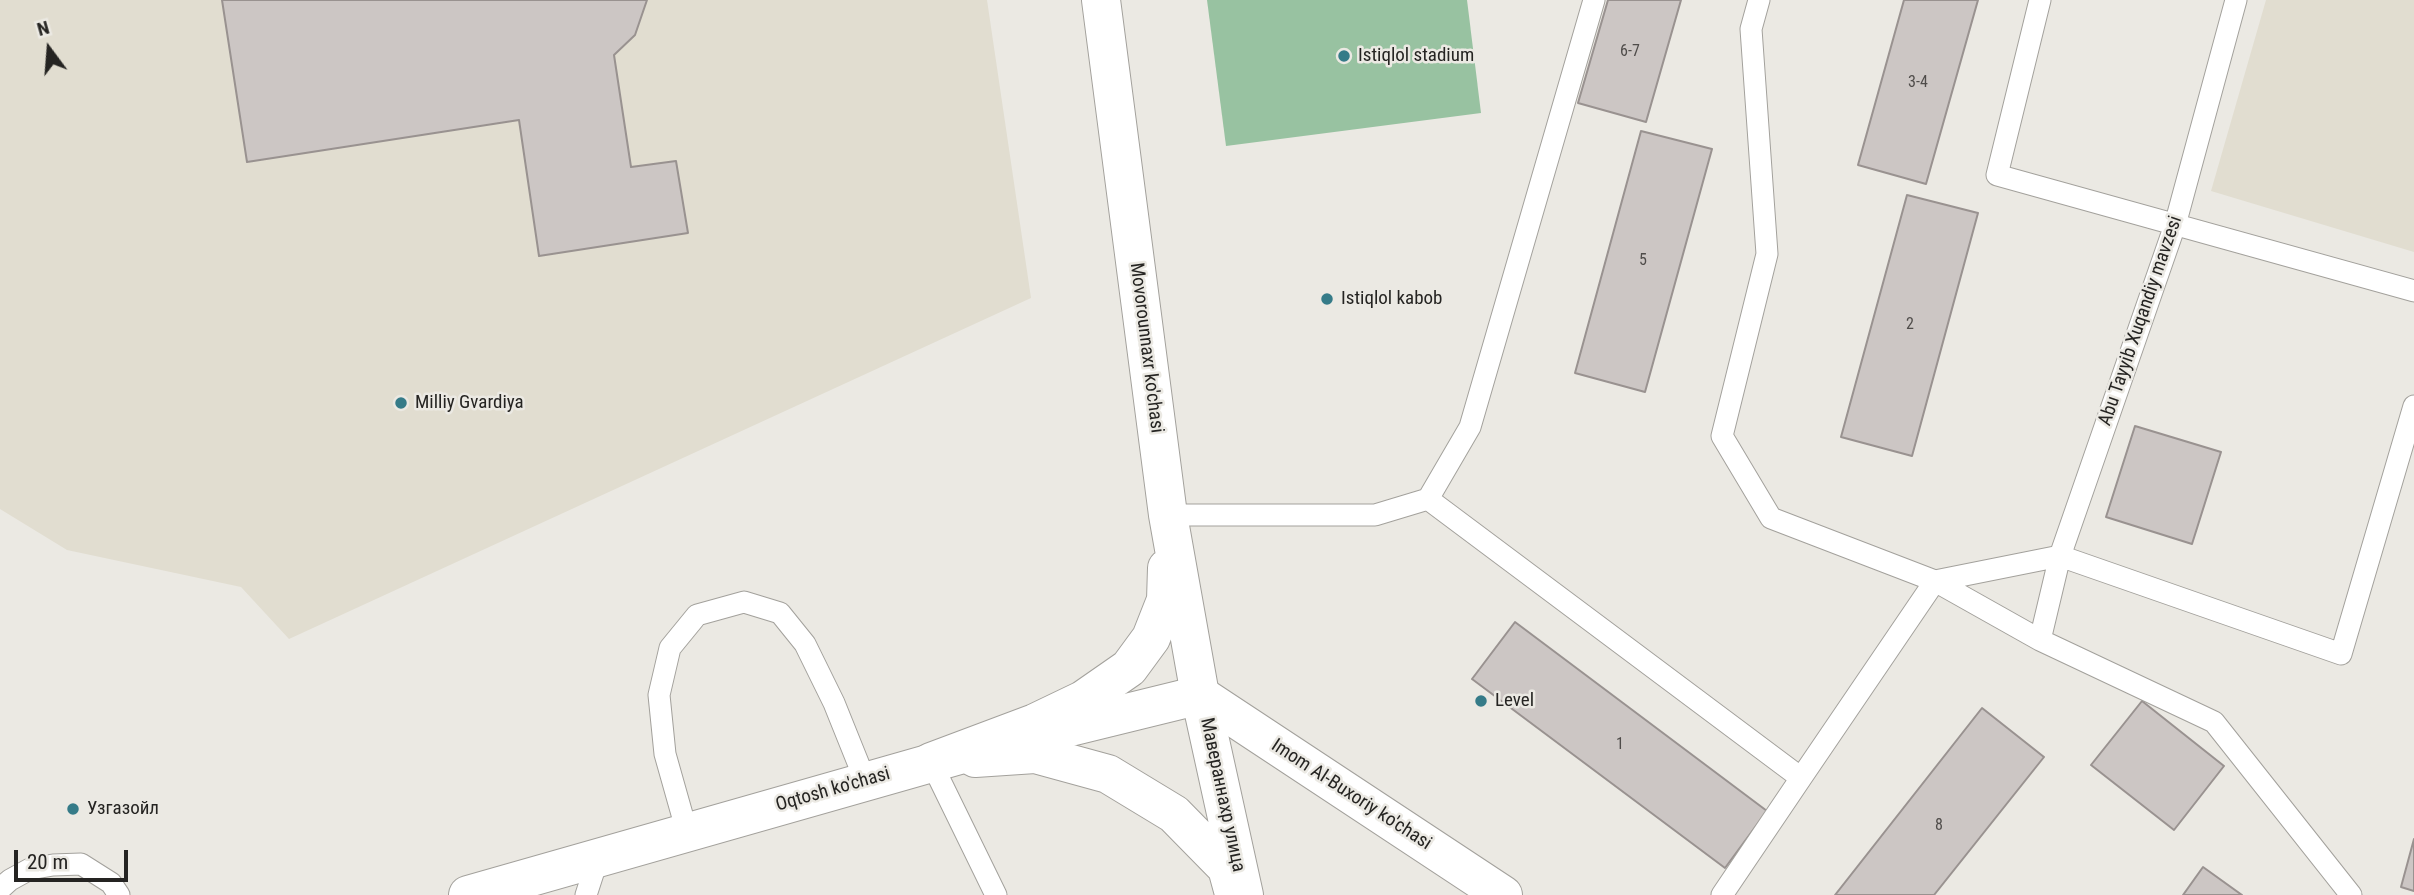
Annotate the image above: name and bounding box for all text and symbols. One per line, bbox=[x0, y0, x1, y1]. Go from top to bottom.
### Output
north arrow bbox=[14, 14, 84, 84]
text: N bbox=[34, 16, 52, 41]
house number: 6-7 bbox=[1620, 42, 1640, 62]
place label: Istiqlol stadium bbox=[1358, 45, 1474, 67]
marker: Istiqlol stadium bbox=[1336, 48, 1352, 64]
house number: 3-4 bbox=[1908, 73, 1928, 93]
street label: Abu Tayyib Xuqandiy mavzesi bbox=[2094, 213, 2188, 429]
house number: 5 bbox=[1639, 251, 1647, 271]
street label: Movorounnaxr ko'chasi bbox=[1124, 262, 1168, 434]
place label: Istiqlol kabob bbox=[1341, 288, 1442, 310]
marker: Istiqlol kabob bbox=[1319, 291, 1335, 307]
house number: 2 bbox=[1906, 315, 1914, 335]
place label: Milliy Gvardiya bbox=[415, 392, 524, 414]
marker: Milliy Gvardiya bbox=[393, 395, 409, 411]
place label: Level bbox=[1495, 690, 1534, 712]
marker: Level bbox=[1473, 693, 1489, 709]
street label: Мавераннахр улица bbox=[1195, 716, 1249, 874]
street label: Imom Al-Buxoriy ko'chasi bbox=[1267, 735, 1435, 855]
house number: 1 bbox=[1616, 735, 1624, 755]
street label: Oqtosh ko'chasi bbox=[773, 763, 893, 817]
place label: Узгазойл bbox=[87, 798, 159, 820]
marker: Узгазойл bbox=[65, 801, 81, 817]
house number: 8 bbox=[1935, 816, 1943, 836]
scale bar bbox=[18, 836, 131, 880]
text: 20 m bbox=[27, 850, 68, 874]

